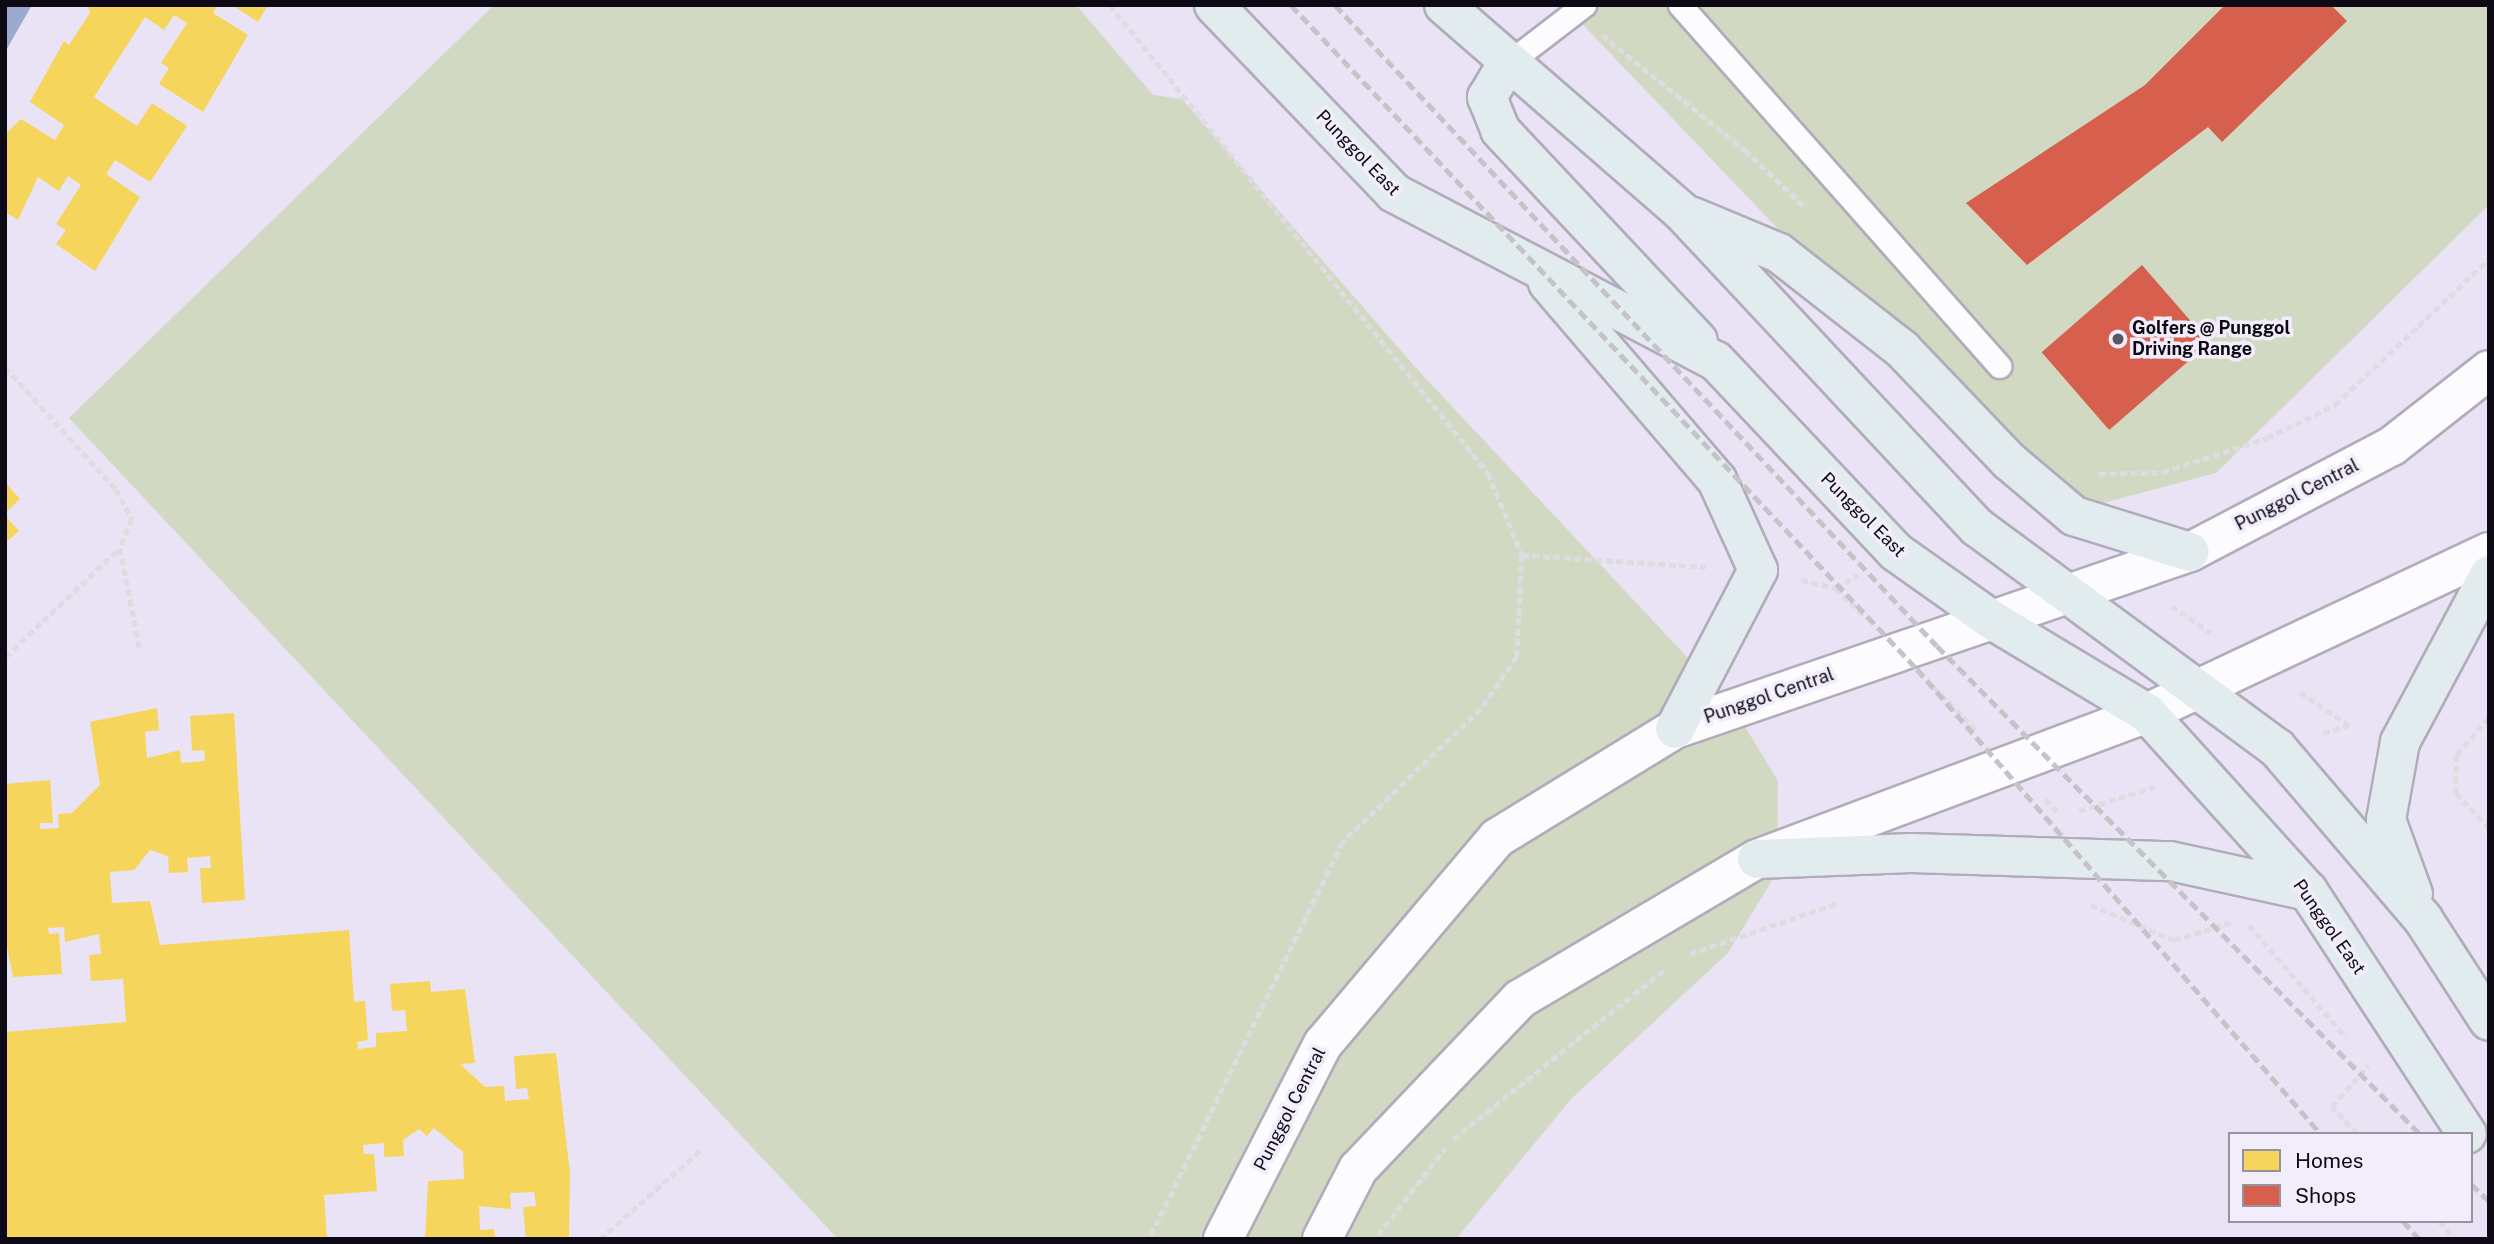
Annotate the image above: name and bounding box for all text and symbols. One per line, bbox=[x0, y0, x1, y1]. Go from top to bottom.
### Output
street label: Punggol East bbox=[1312, 106, 1404, 200]
place label: Golfers @ Punggol Driving Range bbox=[2132, 318, 2291, 360]
marker: Golfers @ Punggol Driving Range bbox=[2110, 331, 2126, 347]
street label: Punggol Central bbox=[2232, 455, 2362, 535]
street label: Punggol East bbox=[1816, 468, 1910, 562]
street label: Punggol Central bbox=[1701, 664, 1837, 728]
street label: Punggol East bbox=[2288, 875, 2370, 979]
street label: Punggol Central bbox=[1250, 1044, 1330, 1174]
legend bbox=[2228, 1132, 2473, 1223]
text: Homes bbox=[2295, 1148, 2363, 1173]
text: Shops bbox=[2295, 1183, 2356, 1208]

